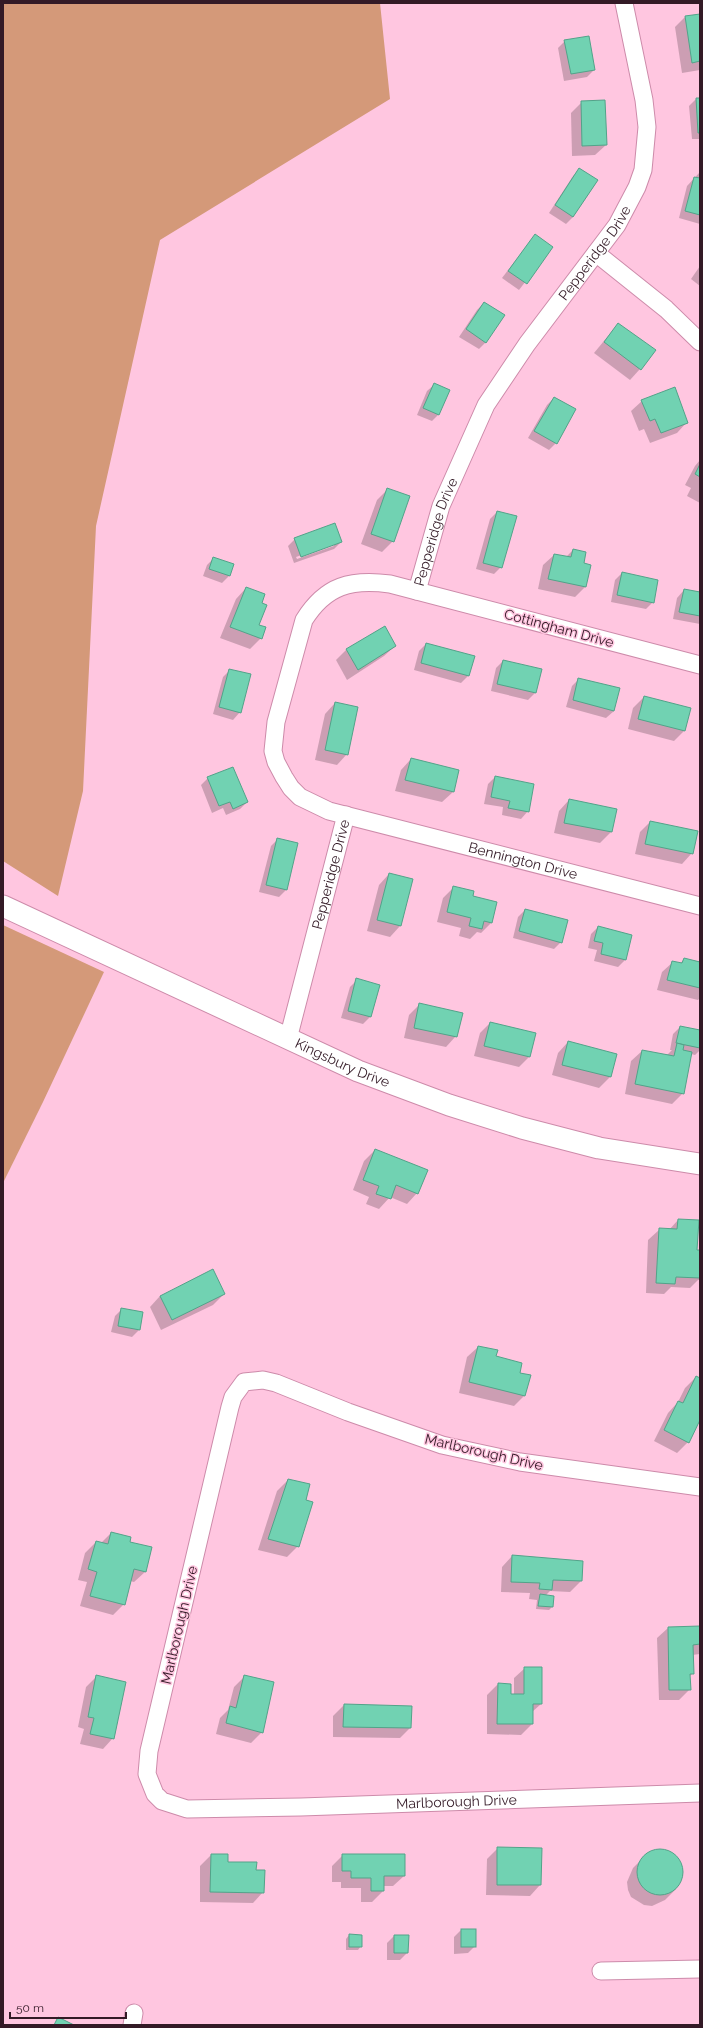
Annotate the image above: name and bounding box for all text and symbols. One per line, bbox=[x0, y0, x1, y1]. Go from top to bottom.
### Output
street label: Pepperidge Drive bbox=[555, 203, 634, 303]
street label: Pepperidge Drive bbox=[411, 475, 461, 588]
street label: Cottingham Drive bbox=[502, 606, 616, 650]
street label: Pepperidge Drive bbox=[309, 818, 353, 931]
street label: Bennington Drive bbox=[467, 839, 579, 882]
street label: Kingsbury Drive bbox=[293, 1035, 392, 1090]
street label: Marlborough Drive bbox=[423, 1431, 545, 1473]
street label: Marlborough Drive bbox=[158, 1564, 200, 1686]
street label: Marlborough Drive bbox=[396, 1791, 517, 1812]
scale bar bbox=[10, 1994, 126, 2020]
text: 50 m bbox=[16, 2001, 44, 2015]

